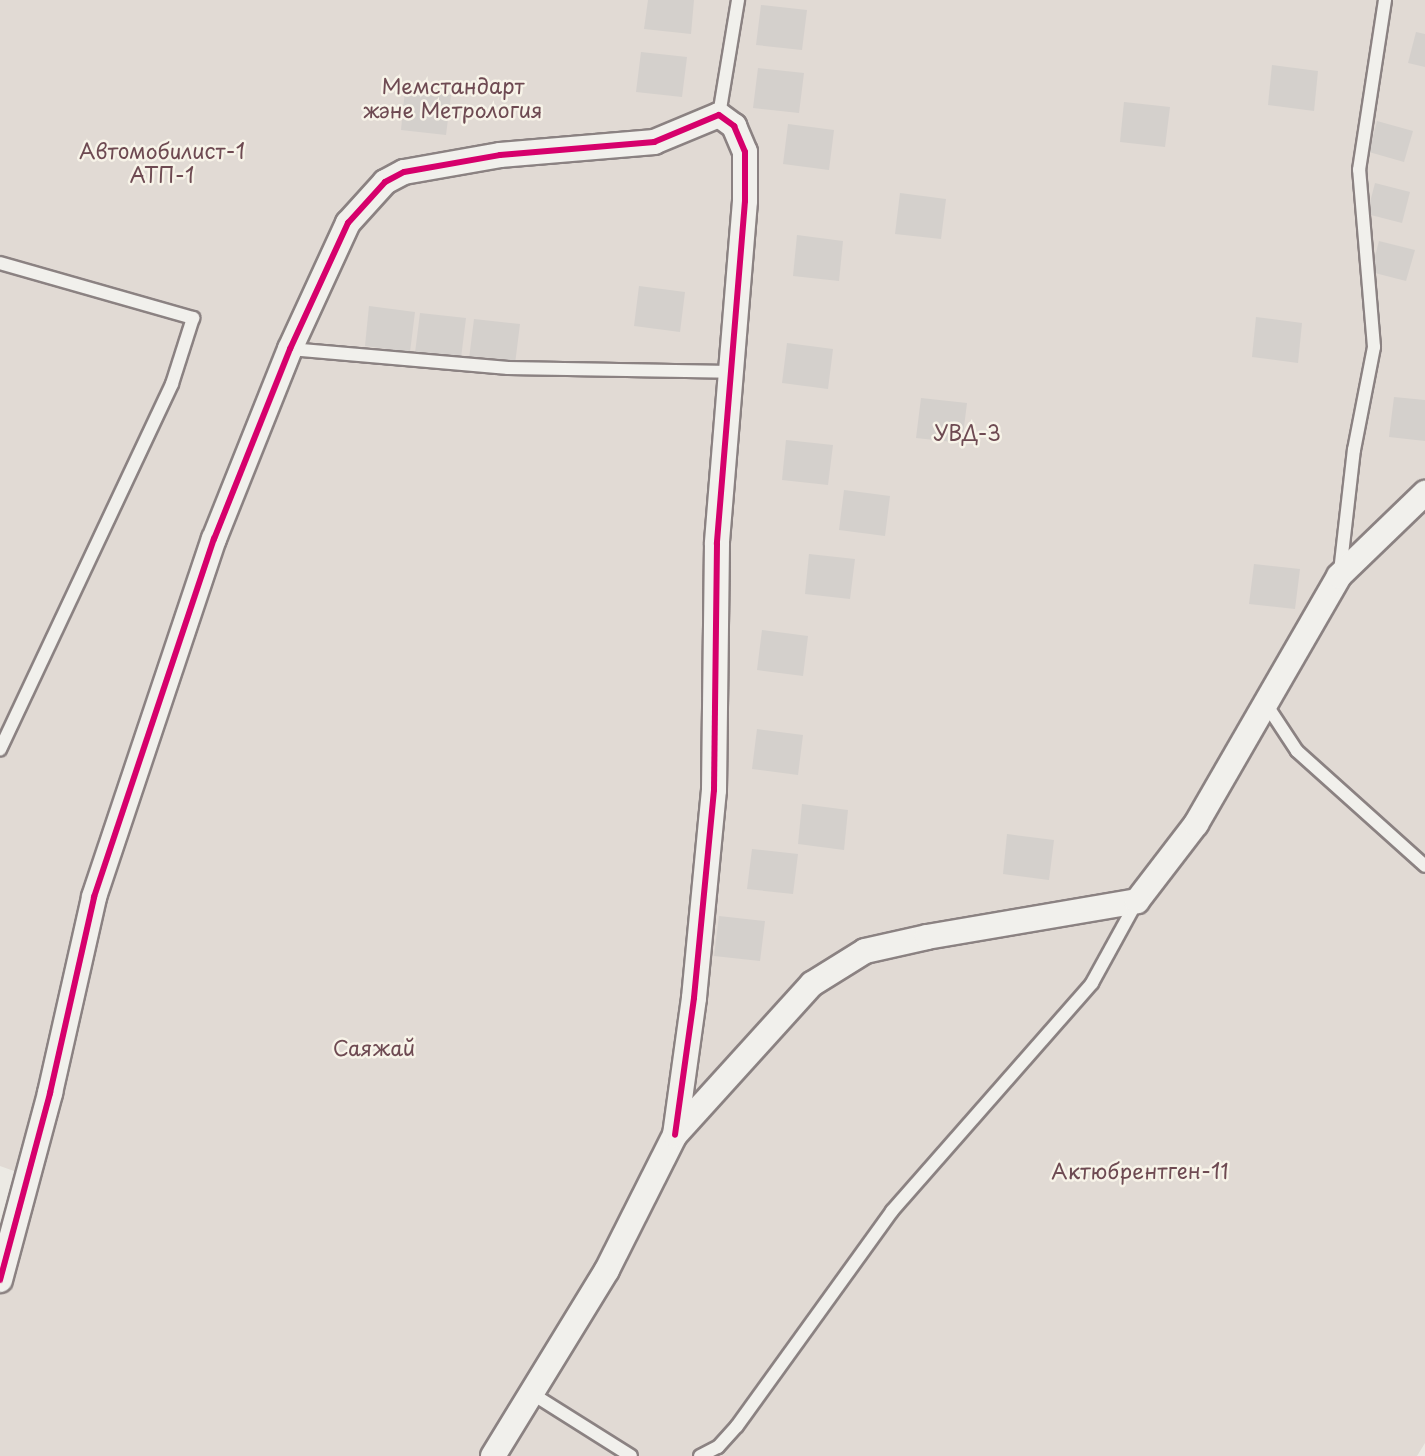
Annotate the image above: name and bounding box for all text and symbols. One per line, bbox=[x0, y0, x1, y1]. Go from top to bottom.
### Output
park label: Мемстандарт және Метрология bbox=[363, 72, 543, 122]
park label: Автомобилист-1 АТП-1 bbox=[79, 137, 245, 187]
park label: УВД-3 bbox=[933, 419, 1001, 445]
park label: Саяжай bbox=[333, 1034, 415, 1060]
park label: Актюбрентген-11 bbox=[1051, 1157, 1229, 1183]

